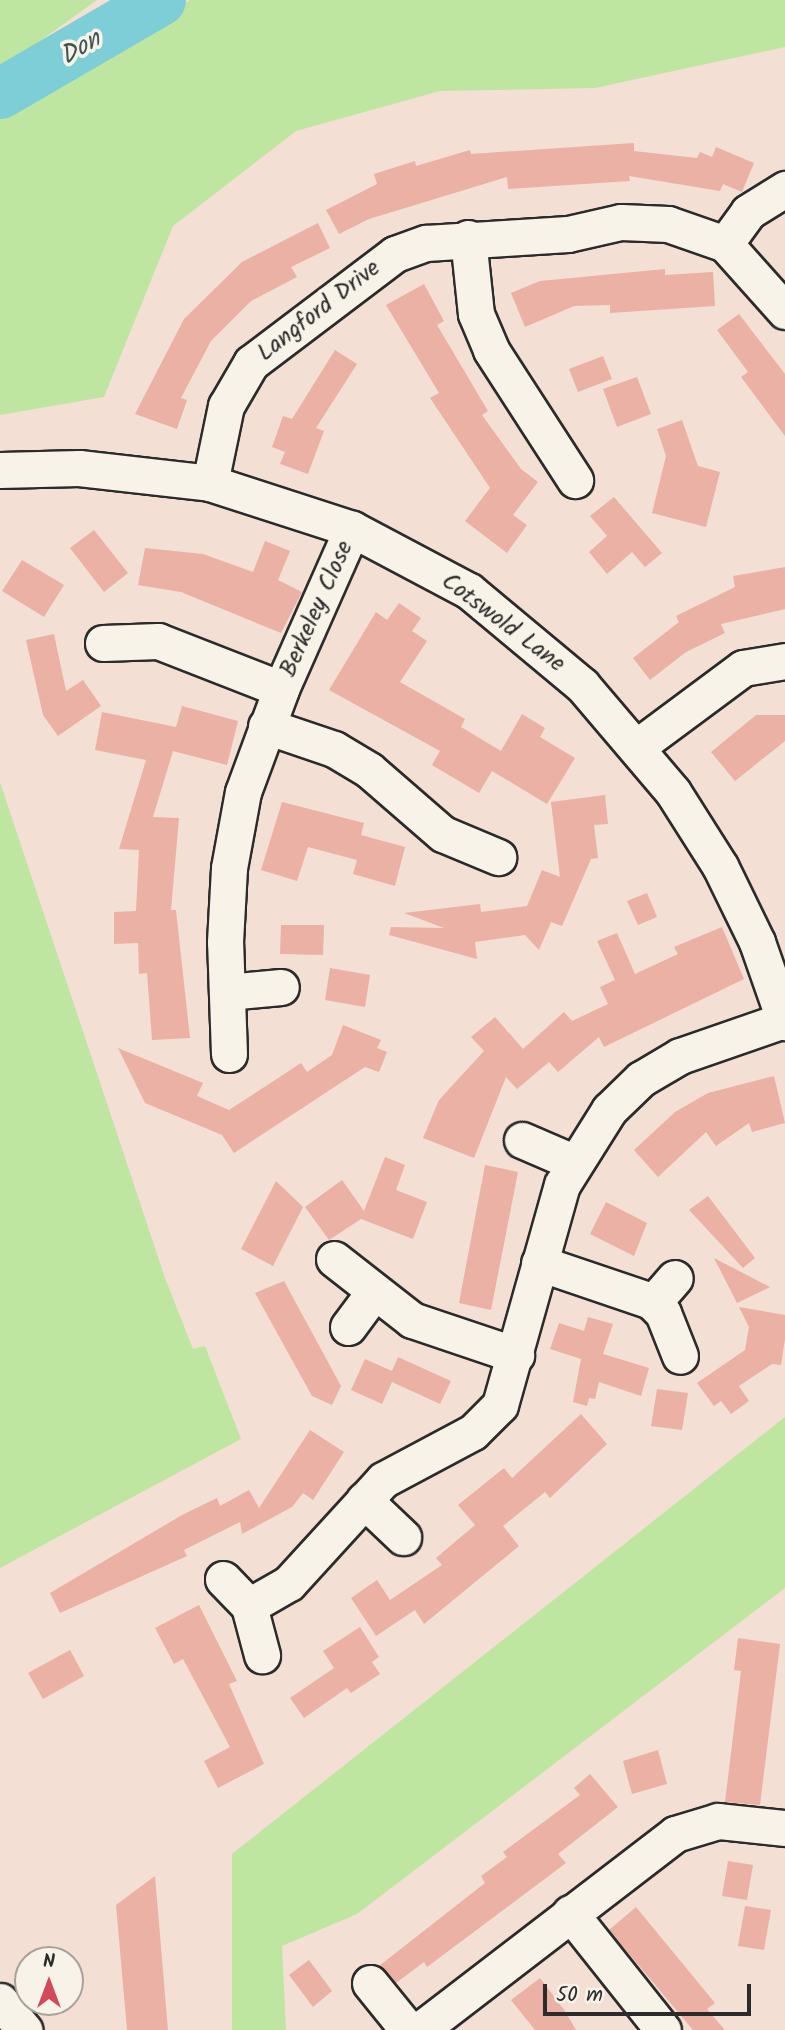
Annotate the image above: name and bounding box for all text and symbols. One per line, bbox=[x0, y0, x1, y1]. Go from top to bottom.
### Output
water label: Don bbox=[55, 25, 107, 73]
street label: Langford Drive bbox=[252, 254, 386, 368]
street label: Berkeley Close bbox=[274, 537, 360, 681]
street label: Cotswold Lane bbox=[436, 567, 570, 679]
north arrow bbox=[14, 1946, 84, 2016]
text: N bbox=[43, 1947, 55, 1977]
scale bar bbox=[547, 1970, 755, 2014]
text: 50 m bbox=[556, 1979, 603, 2012]

